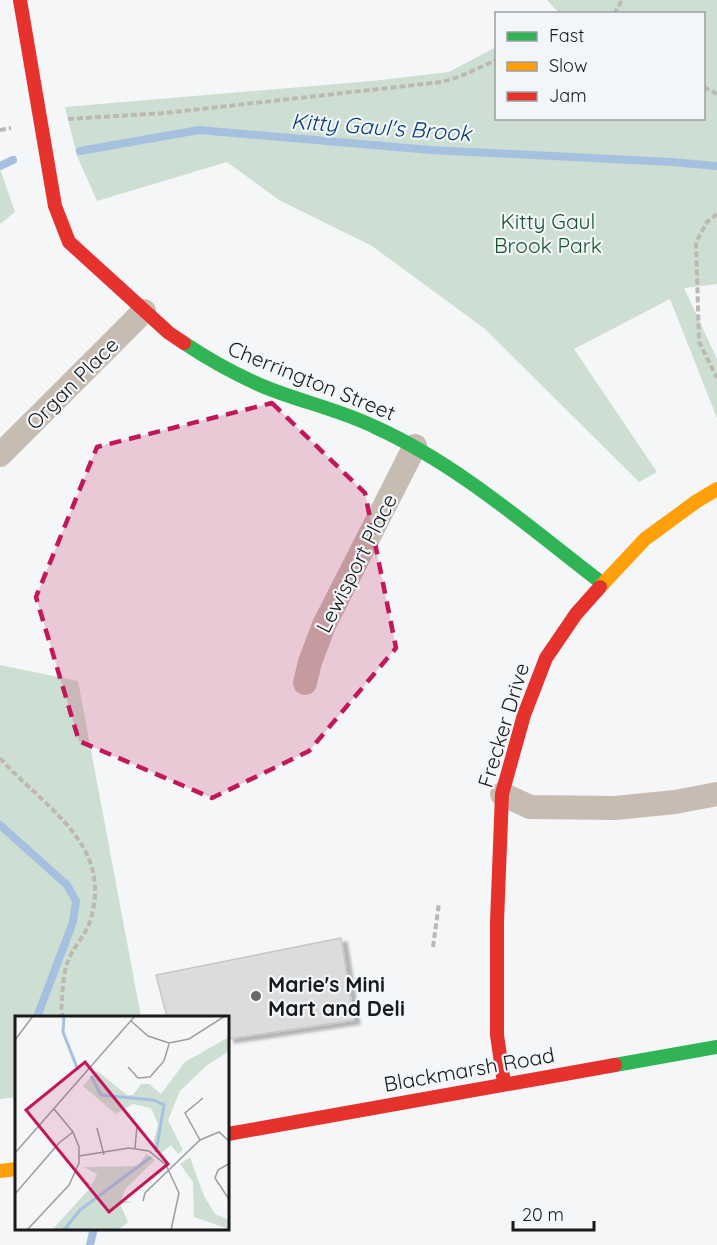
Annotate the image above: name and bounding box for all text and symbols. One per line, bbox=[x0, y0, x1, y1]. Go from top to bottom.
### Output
legend bbox=[495, 12, 705, 120]
text: Fast bbox=[549, 24, 584, 47]
text: Slow bbox=[549, 54, 587, 77]
text: Jam bbox=[549, 84, 587, 107]
water label: Kitty Gaul's Brook bbox=[290, 107, 474, 147]
park label: Kitty Gaul Brook Park bbox=[494, 208, 602, 258]
street label: Organ Place bbox=[20, 331, 124, 435]
street label: Cherrington Street bbox=[224, 335, 400, 425]
street label: Lewisport Place bbox=[310, 489, 402, 637]
street label: Frecker Drive bbox=[472, 659, 534, 791]
place label: Marie's Mini Mart and Deli bbox=[268, 971, 405, 1021]
marker: Marie's Mini Mart and Deli bbox=[249, 989, 263, 1003]
inset map bbox=[15, 1016, 230, 1230]
street label: Blackmarsh Road bbox=[382, 1041, 556, 1097]
scale bar bbox=[513, 1194, 594, 1232]
text: 20 m bbox=[522, 1203, 564, 1226]

